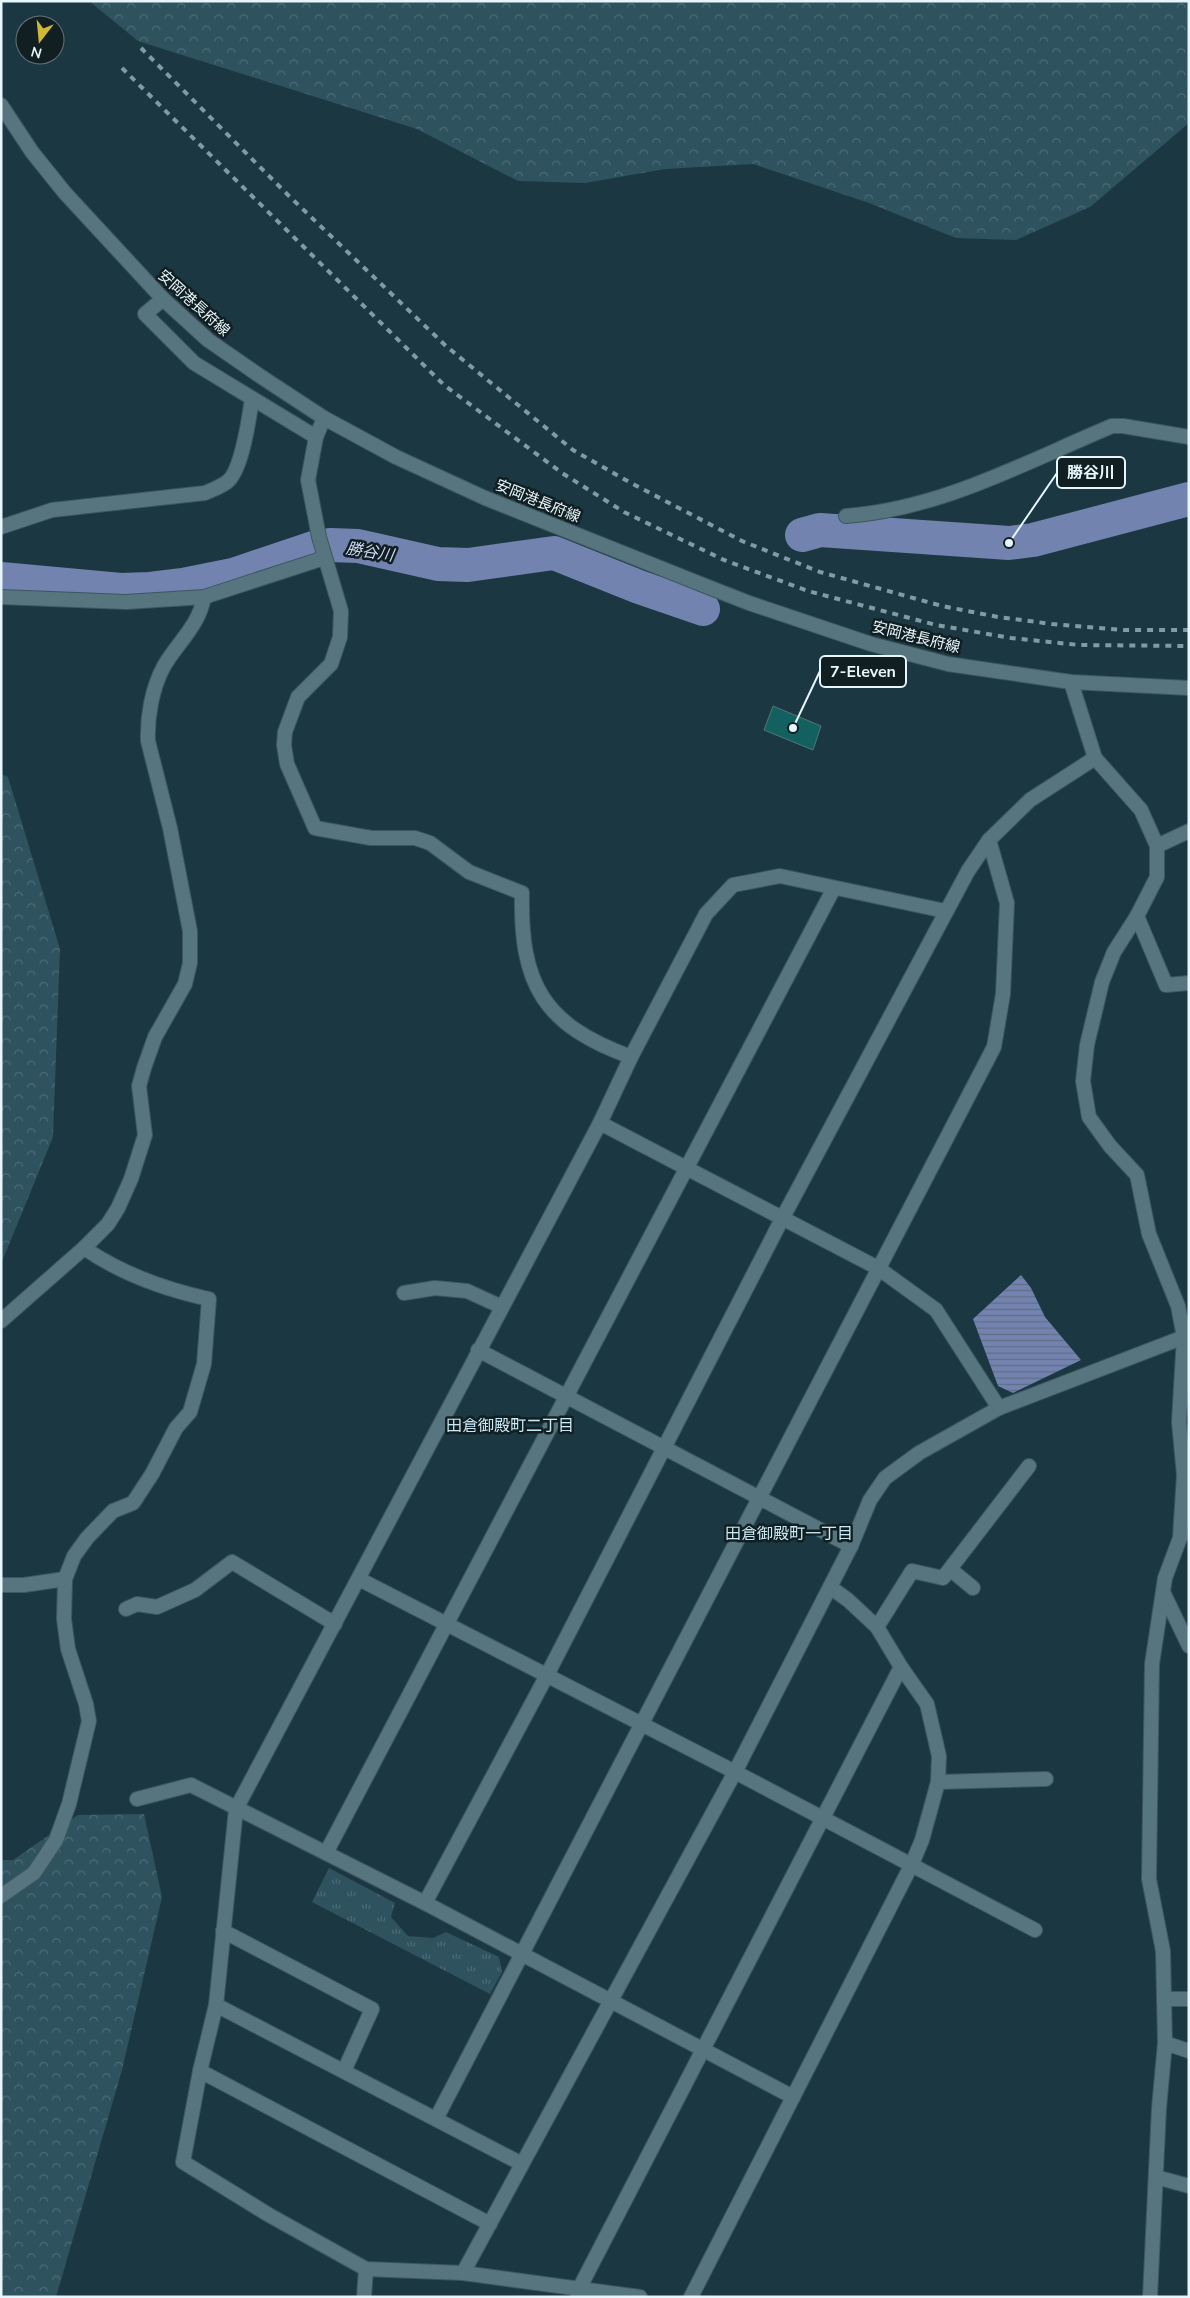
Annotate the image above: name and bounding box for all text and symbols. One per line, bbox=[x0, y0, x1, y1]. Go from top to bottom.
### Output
north arrow bbox=[15, 15, 65, 65]
text: N bbox=[29, 41, 44, 63]
street label: 安岡港長府線 bbox=[154, 265, 234, 341]
callout: 勝谷川 bbox=[1057, 457, 1125, 488]
text: 勝谷川 bbox=[1067, 462, 1115, 484]
street label: 安岡港長府線 bbox=[493, 475, 583, 527]
water label: 勝谷川 bbox=[344, 537, 397, 567]
street label: 安岡港長府線 bbox=[870, 616, 962, 658]
callout: 7-Eleven bbox=[820, 656, 906, 687]
text: 7-Eleven bbox=[830, 661, 896, 683]
district label: 田倉御殿町二丁目 bbox=[446, 1415, 574, 1437]
district label: 田倉御殿町一丁目 bbox=[725, 1523, 853, 1545]

